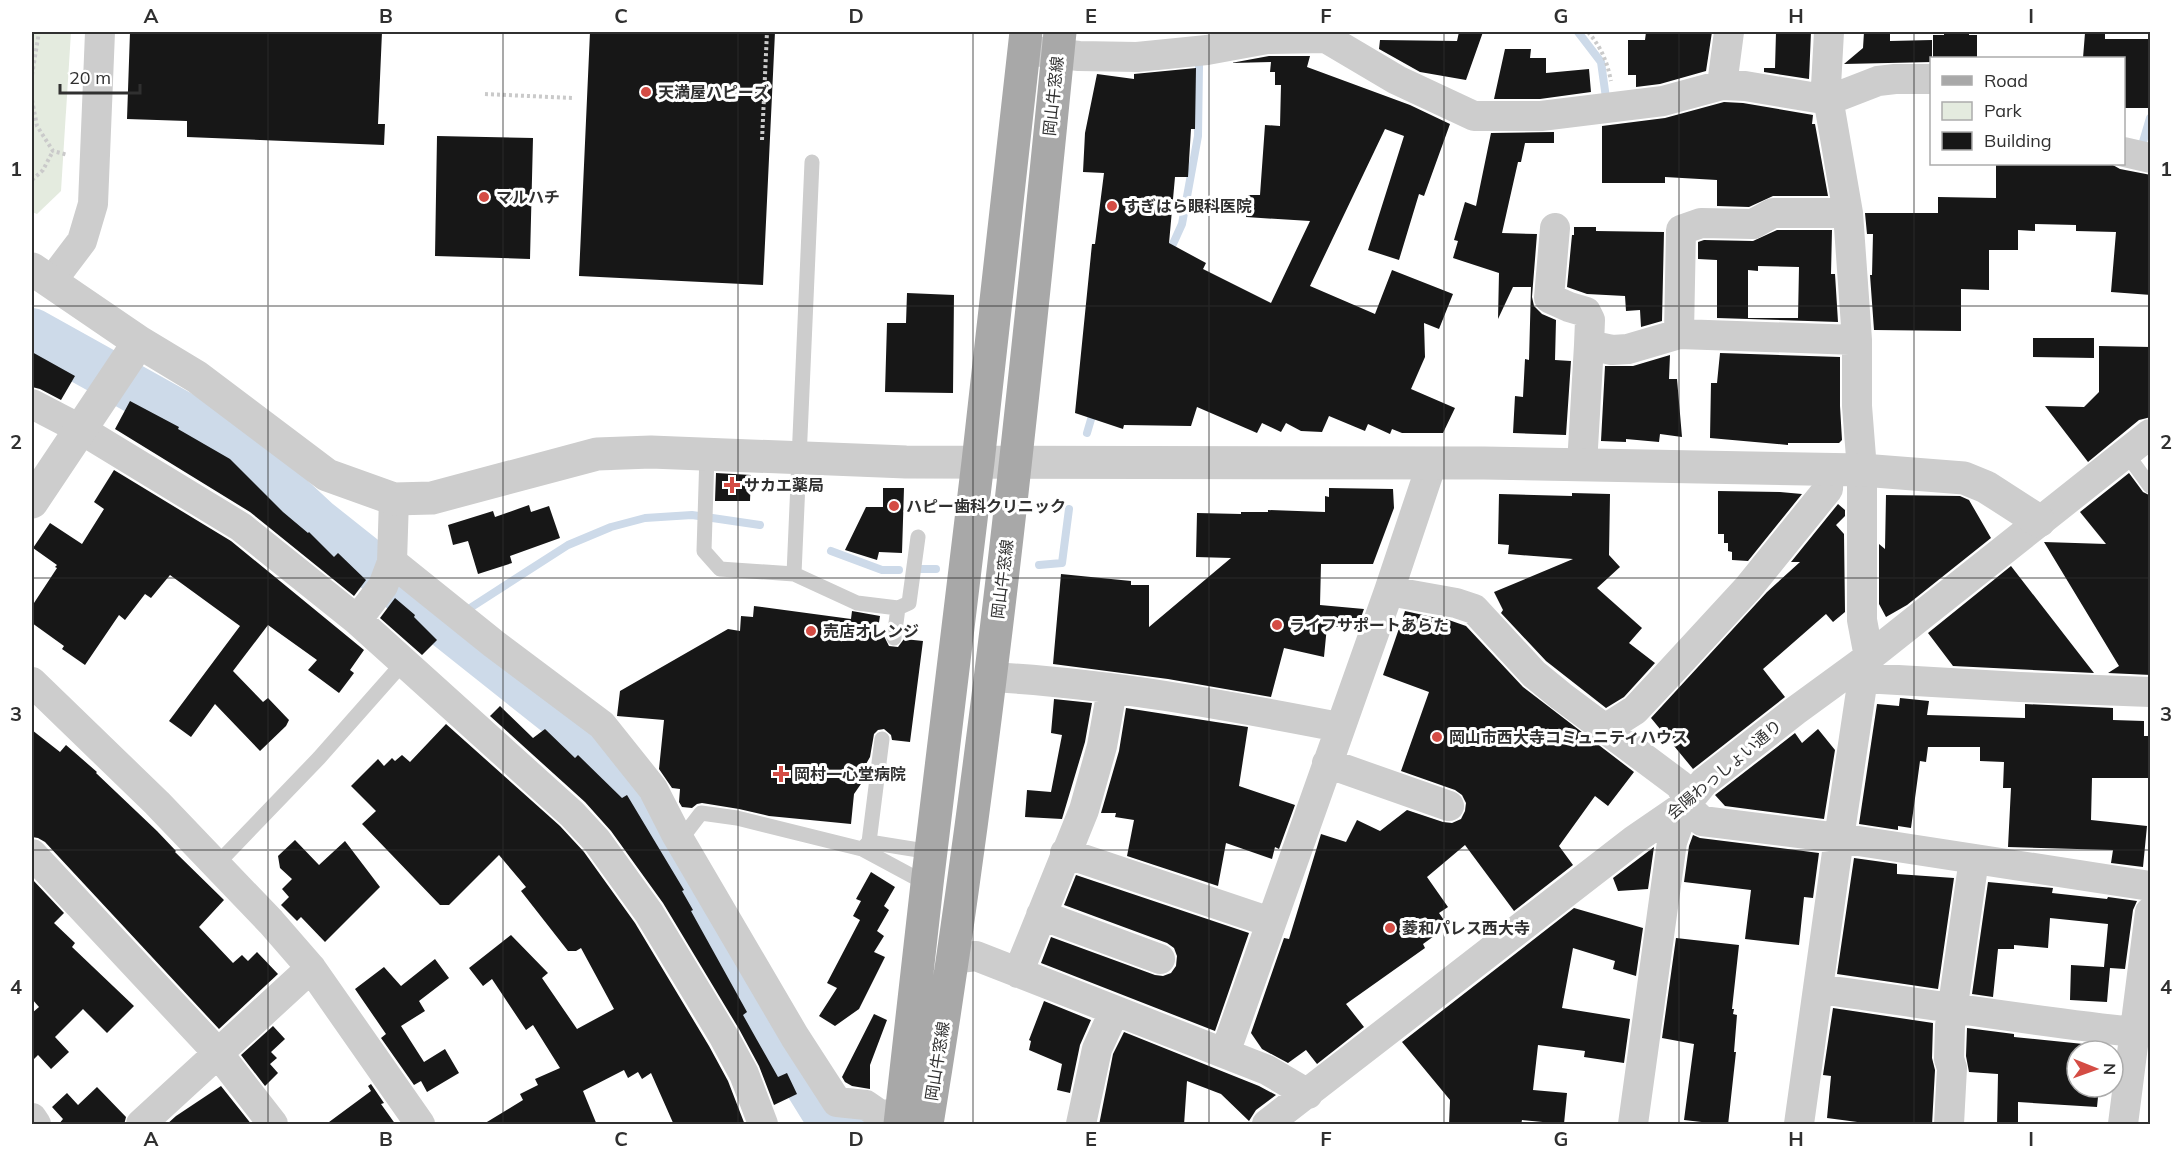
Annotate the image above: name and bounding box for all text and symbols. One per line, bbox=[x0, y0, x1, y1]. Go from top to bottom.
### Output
text: A bbox=[144, 3, 159, 28]
text: B bbox=[379, 3, 393, 28]
text: C bbox=[614, 3, 628, 28]
text: D bbox=[848, 3, 864, 28]
text: E bbox=[1085, 3, 1097, 28]
text: F bbox=[1320, 3, 1332, 28]
text: G bbox=[1554, 3, 1568, 28]
text: H bbox=[1788, 3, 1804, 28]
text: I bbox=[2028, 3, 2034, 28]
street label: 岡山牛窓線 bbox=[1039, 55, 1067, 137]
scale bar bbox=[60, 57, 140, 95]
legend bbox=[1930, 57, 2125, 165]
text: 20 m bbox=[69, 66, 111, 89]
text: Road bbox=[1984, 69, 2028, 92]
place label: 天満屋ハピーズ bbox=[658, 82, 769, 102]
marker: 天満屋ハピーズ bbox=[639, 85, 653, 99]
text: Park bbox=[1984, 99, 2023, 122]
text: Building bbox=[1984, 129, 2052, 152]
text: 1 bbox=[10, 156, 22, 181]
text: 1 bbox=[2160, 156, 2172, 181]
place label: マルハチ bbox=[496, 187, 560, 207]
marker: マルハチ bbox=[477, 190, 491, 204]
place label: すぎはら眼科医院 bbox=[1124, 196, 1252, 216]
marker: すぎはら眼科医院 bbox=[1105, 199, 1119, 213]
text: 2 bbox=[10, 429, 22, 454]
text: 2 bbox=[2160, 429, 2172, 454]
place label: サカエ薬局 bbox=[744, 475, 824, 495]
marker: サカエ薬局 bbox=[725, 478, 739, 492]
place label: ハピー歯科クリニック bbox=[906, 496, 1066, 516]
marker: ハピー歯科クリニック bbox=[887, 499, 901, 513]
street label: 岡山牛窓線 bbox=[987, 538, 1017, 620]
place label: ライフサポートあらた bbox=[1289, 615, 1449, 635]
marker: ライフサポートあらた bbox=[1270, 618, 1284, 632]
place label: 売店オレンジ bbox=[823, 621, 919, 641]
marker: 売店オレンジ bbox=[804, 624, 818, 638]
text: 3 bbox=[10, 701, 22, 726]
text: 3 bbox=[2160, 701, 2172, 726]
street label: 会陽わっしょい通り bbox=[1662, 715, 1786, 823]
place label: 岡山市西大寺コミュニティハウス bbox=[1449, 727, 1688, 747]
marker: 岡山市西大寺コミュニティハウス bbox=[1430, 730, 1444, 744]
place label: 岡村一心堂病院 bbox=[794, 764, 906, 784]
marker: 岡村一心堂病院 bbox=[772, 765, 790, 783]
place label: 菱和パレス西大寺 bbox=[1402, 918, 1530, 938]
marker: 菱和パレス西大寺 bbox=[1383, 921, 1397, 935]
text: 4 bbox=[10, 974, 22, 999]
text: 4 bbox=[2160, 974, 2172, 999]
street label: 岡山牛窓線 bbox=[921, 1020, 953, 1102]
north arrow bbox=[2065, 1039, 2125, 1099]
text: N bbox=[2100, 1063, 2120, 1075]
text: A bbox=[144, 1126, 159, 1151]
text: B bbox=[379, 1126, 393, 1151]
text: C bbox=[614, 1126, 628, 1151]
text: D bbox=[848, 1126, 864, 1151]
text: E bbox=[1085, 1126, 1097, 1151]
text: F bbox=[1320, 1126, 1332, 1151]
text: G bbox=[1554, 1126, 1568, 1151]
text: H bbox=[1788, 1126, 1804, 1151]
text: I bbox=[2028, 1126, 2034, 1151]

